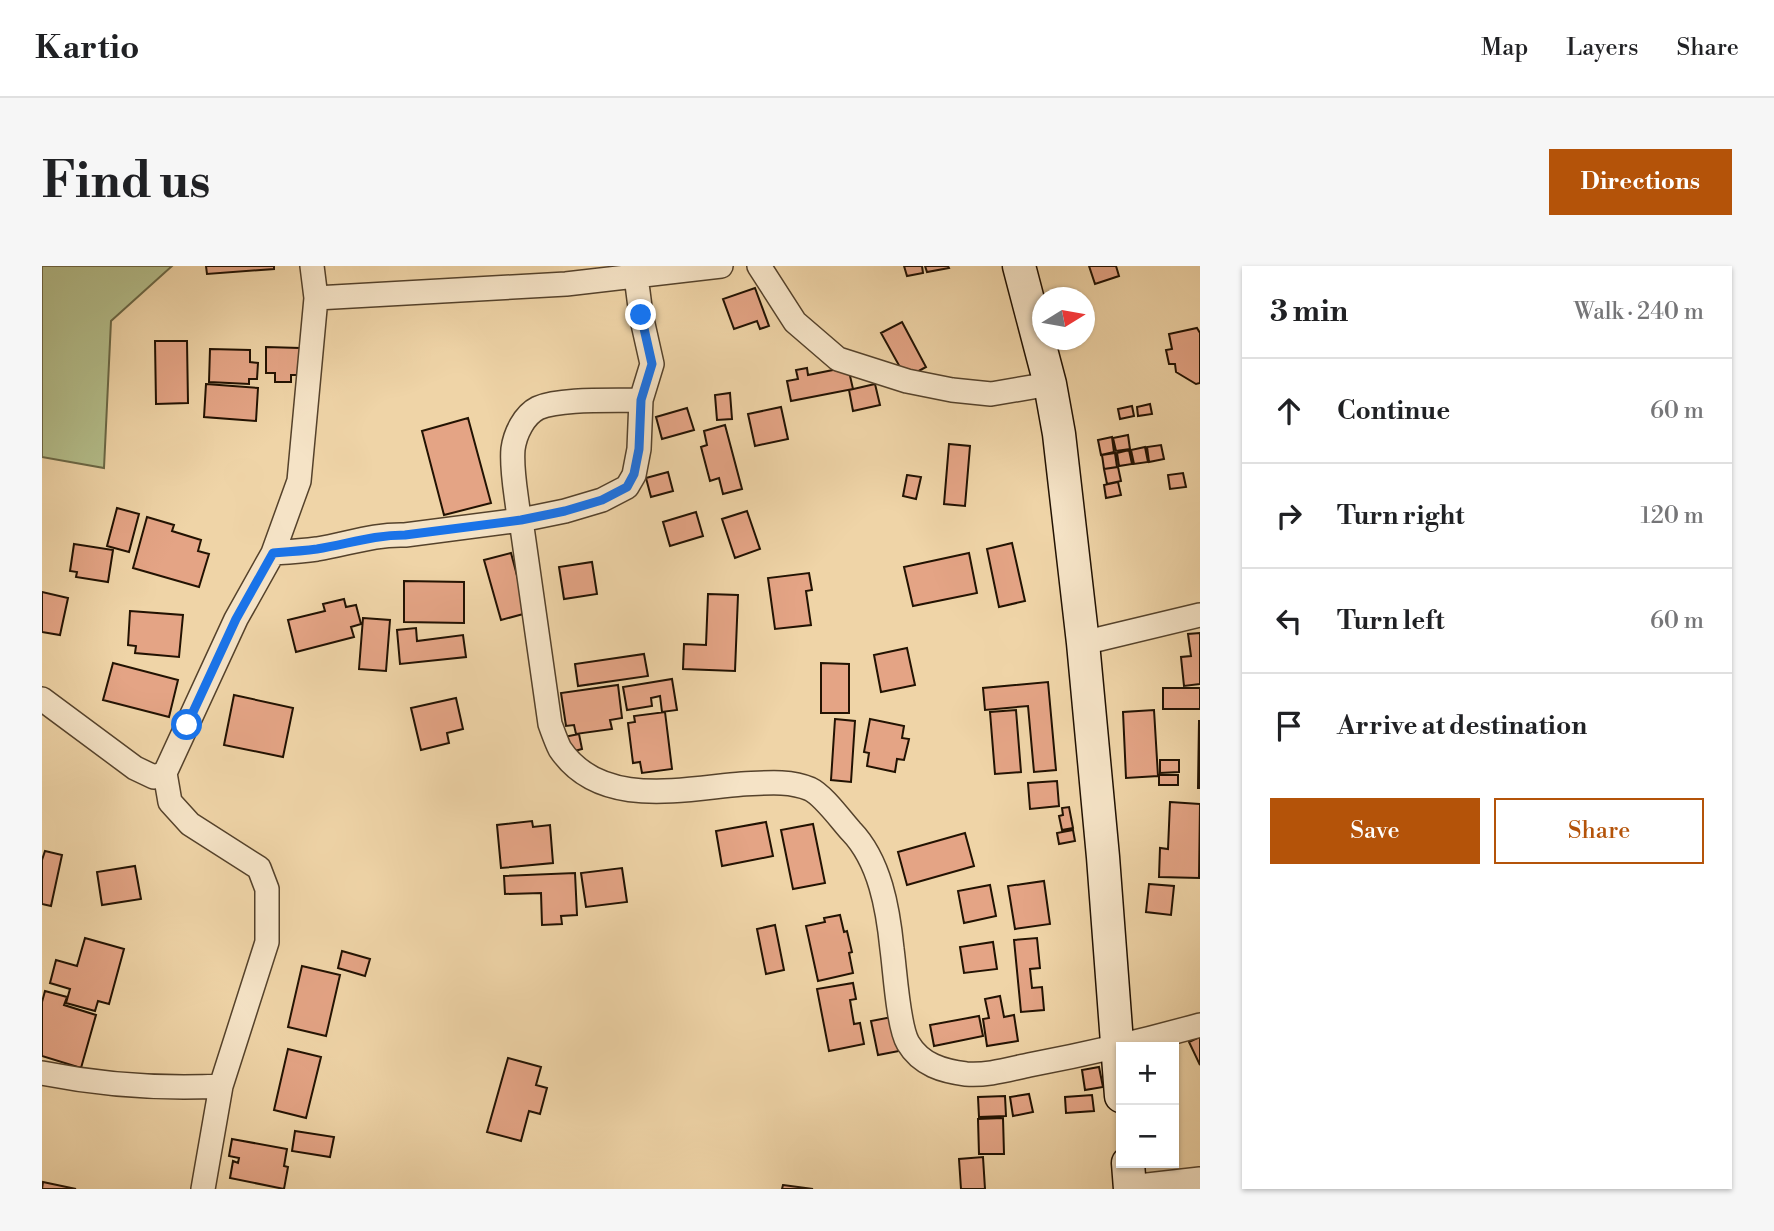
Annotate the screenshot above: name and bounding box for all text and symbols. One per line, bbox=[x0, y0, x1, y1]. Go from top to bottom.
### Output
text: Kartio bbox=[35, 28, 139, 69]
text: Map bbox=[1481, 33, 1528, 63]
text: Layers bbox=[1566, 33, 1638, 63]
text: Share bbox=[1676, 33, 1739, 63]
button: Directions bbox=[1549, 149, 1732, 215]
text: Find us bbox=[42, 152, 211, 213]
north arrow bbox=[1032, 287, 1095, 350]
text: 3 min bbox=[1270, 293, 1348, 331]
text: Walk · 240 m bbox=[1574, 298, 1704, 326]
route end bbox=[625, 299, 656, 330]
icon: ahead bbox=[1270, 392, 1308, 430]
text: Continue bbox=[1337, 395, 1450, 427]
text: 60 m bbox=[1650, 397, 1704, 425]
icon: right bbox=[1270, 497, 1308, 535]
text: Turn right bbox=[1337, 500, 1465, 532]
text: 120 m bbox=[1640, 502, 1704, 530]
icon: left bbox=[1270, 602, 1308, 640]
text: Turn left bbox=[1337, 605, 1445, 637]
text: 60 m bbox=[1650, 607, 1704, 635]
icon: arrive bbox=[1270, 707, 1308, 745]
route start bbox=[171, 709, 202, 740]
text: Arrive at destination bbox=[1337, 710, 1587, 742]
button: Save bbox=[1270, 798, 1480, 864]
button: Share bbox=[1494, 798, 1704, 864]
map controls bbox=[1116, 1042, 1179, 1168]
button: + bbox=[1116, 1042, 1179, 1105]
button: − bbox=[1116, 1105, 1179, 1168]

